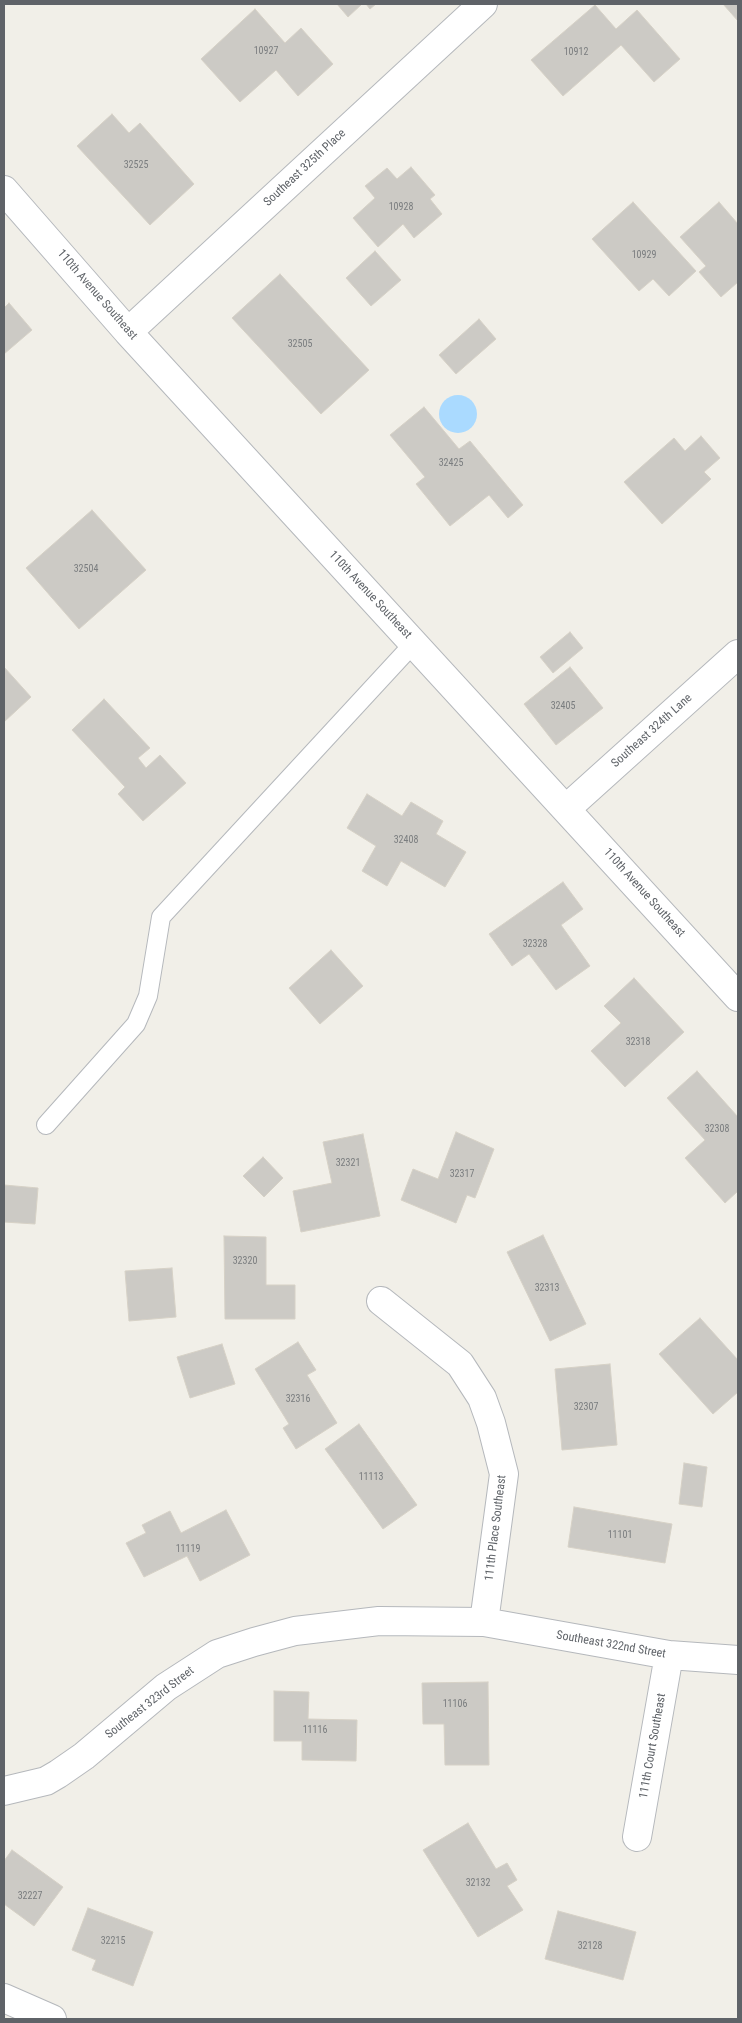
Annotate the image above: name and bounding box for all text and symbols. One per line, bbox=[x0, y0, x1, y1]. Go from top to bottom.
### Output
house number: 10927 bbox=[254, 45, 278, 57]
house number: 10912 bbox=[564, 46, 588, 58]
street label: Southeast 325th Place bbox=[261, 126, 349, 210]
house number: 32525 bbox=[124, 159, 148, 171]
house number: 10928 bbox=[389, 201, 413, 213]
street label: 110th Avenue Southeast bbox=[54, 247, 140, 343]
house number: 10929 bbox=[632, 249, 656, 261]
house number: 32505 bbox=[288, 338, 312, 350]
house number: 32425 bbox=[439, 457, 463, 469]
street label: 110th Avenue Southeast bbox=[326, 548, 414, 642]
house number: 32504 bbox=[74, 563, 98, 575]
street label: Southeast 324th Lane bbox=[609, 691, 695, 771]
house number: 32405 bbox=[551, 700, 575, 712]
house number: 32408 bbox=[394, 834, 418, 846]
street label: 110th Avenue Southeast bbox=[600, 845, 688, 941]
house number: 32328 bbox=[523, 938, 547, 950]
house number: 32318 bbox=[626, 1036, 650, 1048]
house number: 32308 bbox=[705, 1123, 729, 1135]
house number: 32321 bbox=[336, 1157, 360, 1169]
house number: 32317 bbox=[450, 1168, 474, 1180]
house number: 32320 bbox=[233, 1255, 257, 1267]
house number: 32313 bbox=[535, 1282, 559, 1294]
house number: 32316 bbox=[286, 1393, 310, 1405]
house number: 32307 bbox=[574, 1401, 598, 1413]
house number: 11113 bbox=[359, 1471, 383, 1483]
street label: 111th Place Southeast bbox=[482, 1474, 510, 1582]
house number: 11101 bbox=[608, 1529, 632, 1541]
house number: 11119 bbox=[176, 1543, 200, 1555]
street label: Southeast 322nd Street bbox=[555, 1628, 667, 1662]
street label: Southeast 323rd Street bbox=[103, 1664, 197, 1742]
street label: 111th Court Southeast bbox=[637, 1692, 669, 1800]
house number: 11106 bbox=[443, 1698, 467, 1710]
house number: 11116 bbox=[303, 1724, 327, 1736]
house number: 32132 bbox=[466, 1877, 490, 1889]
house number: 32227 bbox=[18, 1890, 42, 1902]
house number: 32215 bbox=[101, 1935, 125, 1947]
house number: 32128 bbox=[578, 1940, 602, 1952]

